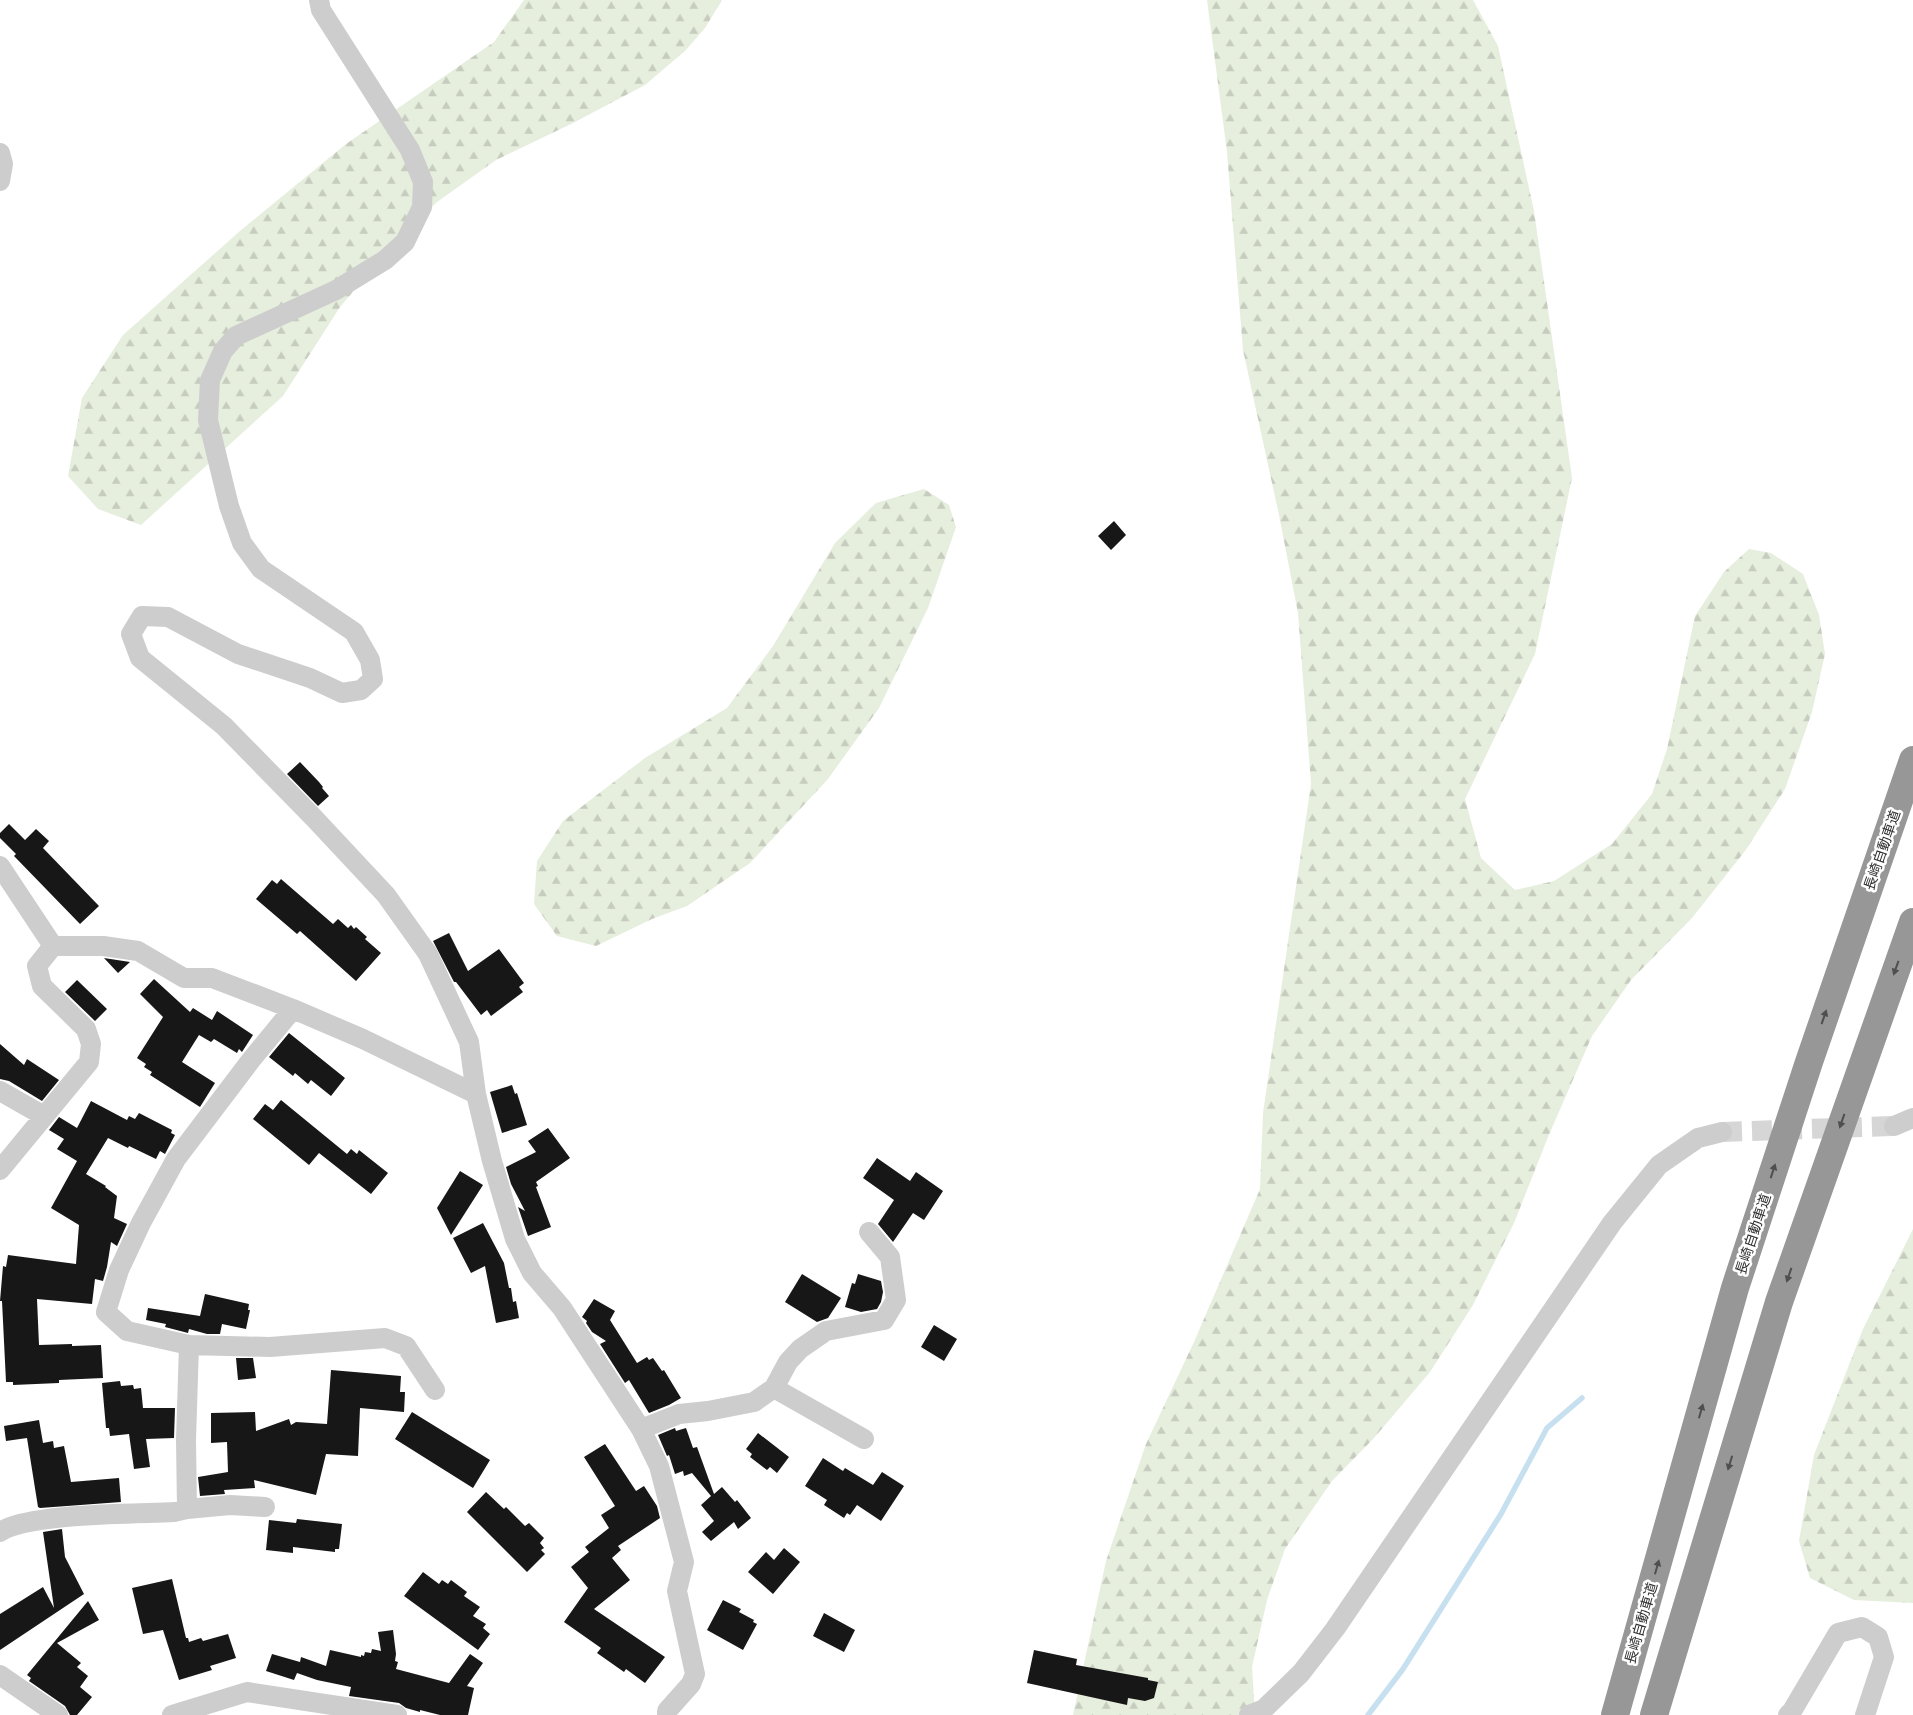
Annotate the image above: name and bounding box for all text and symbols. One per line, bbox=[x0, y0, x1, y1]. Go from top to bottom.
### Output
street label: 長崎自動車道 bbox=[1862, 808, 1905, 893]
one-way arrow bbox=[1892, 961, 1900, 976]
one-way arrow bbox=[1821, 1009, 1829, 1024]
one-way arrow bbox=[1838, 1114, 1846, 1129]
one-way arrow bbox=[1770, 1164, 1777, 1179]
street label: 長崎自動車道 bbox=[1733, 1192, 1775, 1277]
one-way arrow bbox=[1784, 1267, 1792, 1282]
one-way arrow bbox=[1697, 1403, 1705, 1418]
one-way arrow bbox=[1726, 1456, 1734, 1471]
one-way arrow bbox=[1653, 1559, 1661, 1574]
street label: 長崎自動車道 bbox=[1623, 1581, 1662, 1666]

